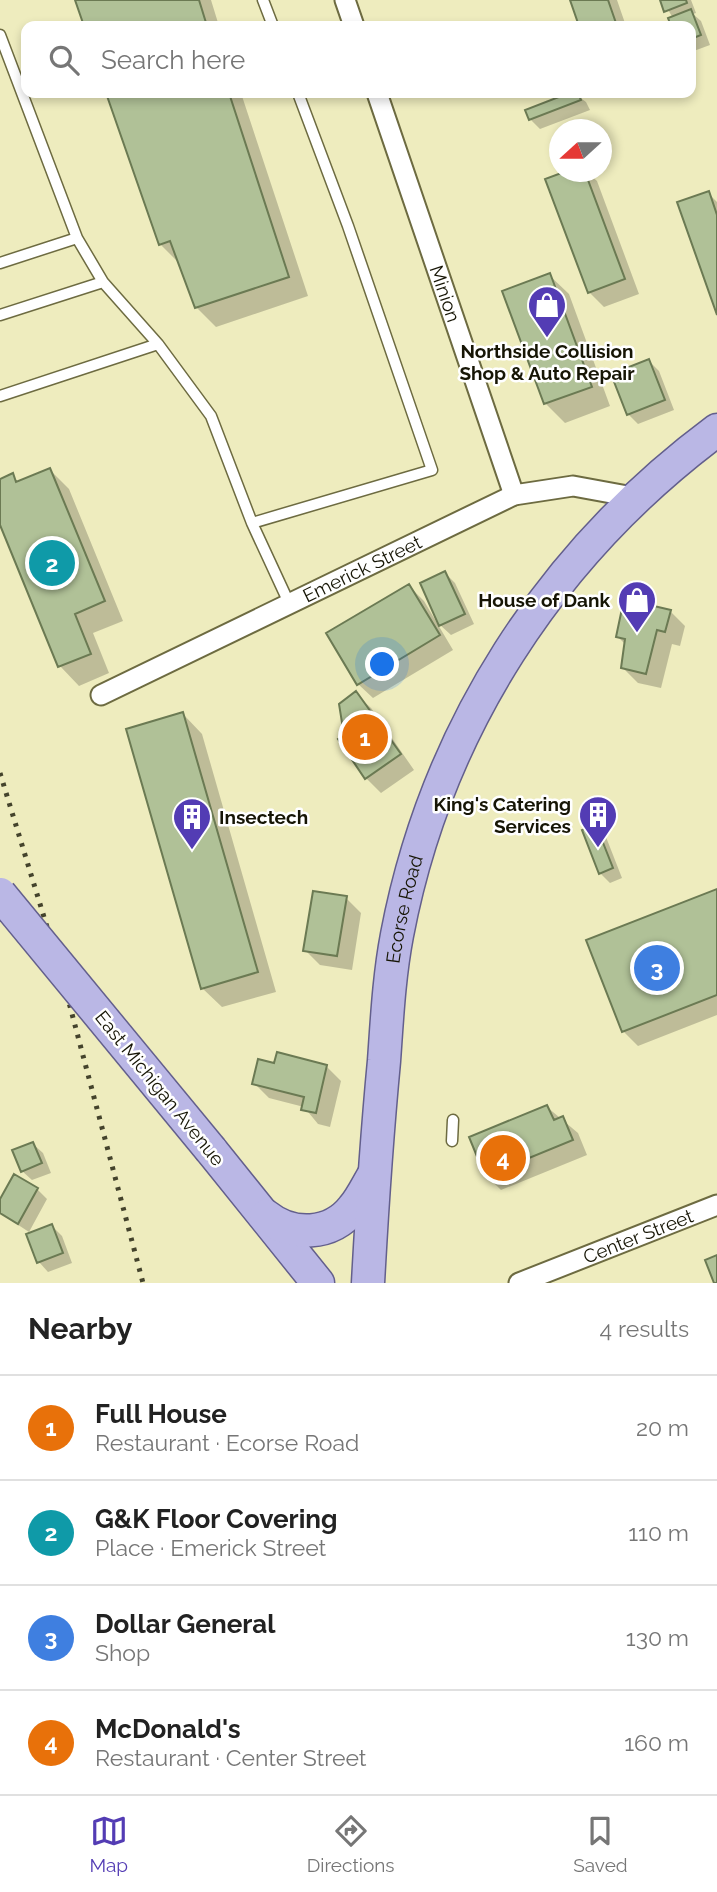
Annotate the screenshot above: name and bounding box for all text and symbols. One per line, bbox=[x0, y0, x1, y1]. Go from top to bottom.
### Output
search box bbox=[21, 21, 696, 98]
icon: search bbox=[45, 41, 83, 79]
text: Search here bbox=[101, 45, 245, 75]
north arrow bbox=[549, 119, 612, 182]
street label: Minion bbox=[426, 262, 465, 325]
shop icon: Northside Collision Shop & Auto Repair bbox=[526, 284, 568, 339]
place label: Northside Collision Shop & Auto Repair bbox=[459, 340, 635, 384]
street label: Emerick Street bbox=[299, 530, 425, 607]
pin: 2 bbox=[29, 537, 75, 589]
shop icon: House of Dank bbox=[616, 579, 658, 634]
place label: House of Dank bbox=[478, 589, 610, 611]
your location bbox=[365, 647, 399, 681]
pin: 1 bbox=[342, 711, 388, 763]
place label: King's Catering Services bbox=[434, 793, 571, 837]
building icon: King's Catering Services bbox=[577, 794, 619, 849]
building icon: Insectech bbox=[171, 796, 213, 851]
place label: Insectech bbox=[219, 806, 308, 828]
street label: Ecorse Road bbox=[382, 852, 427, 965]
pin: 3 bbox=[634, 942, 680, 994]
street label: East Michigan Avenue bbox=[91, 1006, 229, 1170]
pin: 4 bbox=[480, 1132, 526, 1184]
street label: Center Street bbox=[580, 1204, 697, 1268]
text: Nearby bbox=[28, 1311, 132, 1346]
text: 4 results bbox=[600, 1315, 689, 1342]
text: Full House bbox=[95, 1399, 227, 1429]
text: 1 bbox=[45, 1414, 57, 1441]
text: 20 m bbox=[636, 1414, 689, 1441]
text: Restaurant · Ecorse Road bbox=[95, 1429, 359, 1456]
text: G&K Floor Covering bbox=[95, 1504, 337, 1534]
text: 2 bbox=[45, 1519, 57, 1546]
text: 110 m bbox=[628, 1519, 689, 1546]
text: Place · Emerick Street bbox=[95, 1534, 326, 1561]
text: Dollar General bbox=[95, 1609, 275, 1639]
text: 3 bbox=[45, 1624, 57, 1651]
text: 130 m bbox=[626, 1624, 689, 1651]
text: Shop bbox=[95, 1639, 150, 1666]
text: McDonald's bbox=[95, 1714, 241, 1744]
text: 4 bbox=[44, 1729, 58, 1756]
text: 160 m bbox=[624, 1729, 689, 1756]
text: Restaurant · Center Street bbox=[95, 1744, 367, 1771]
tab: Map bbox=[89, 1812, 128, 1876]
tab: Directions bbox=[307, 1812, 395, 1876]
tab: Saved bbox=[573, 1812, 628, 1876]

